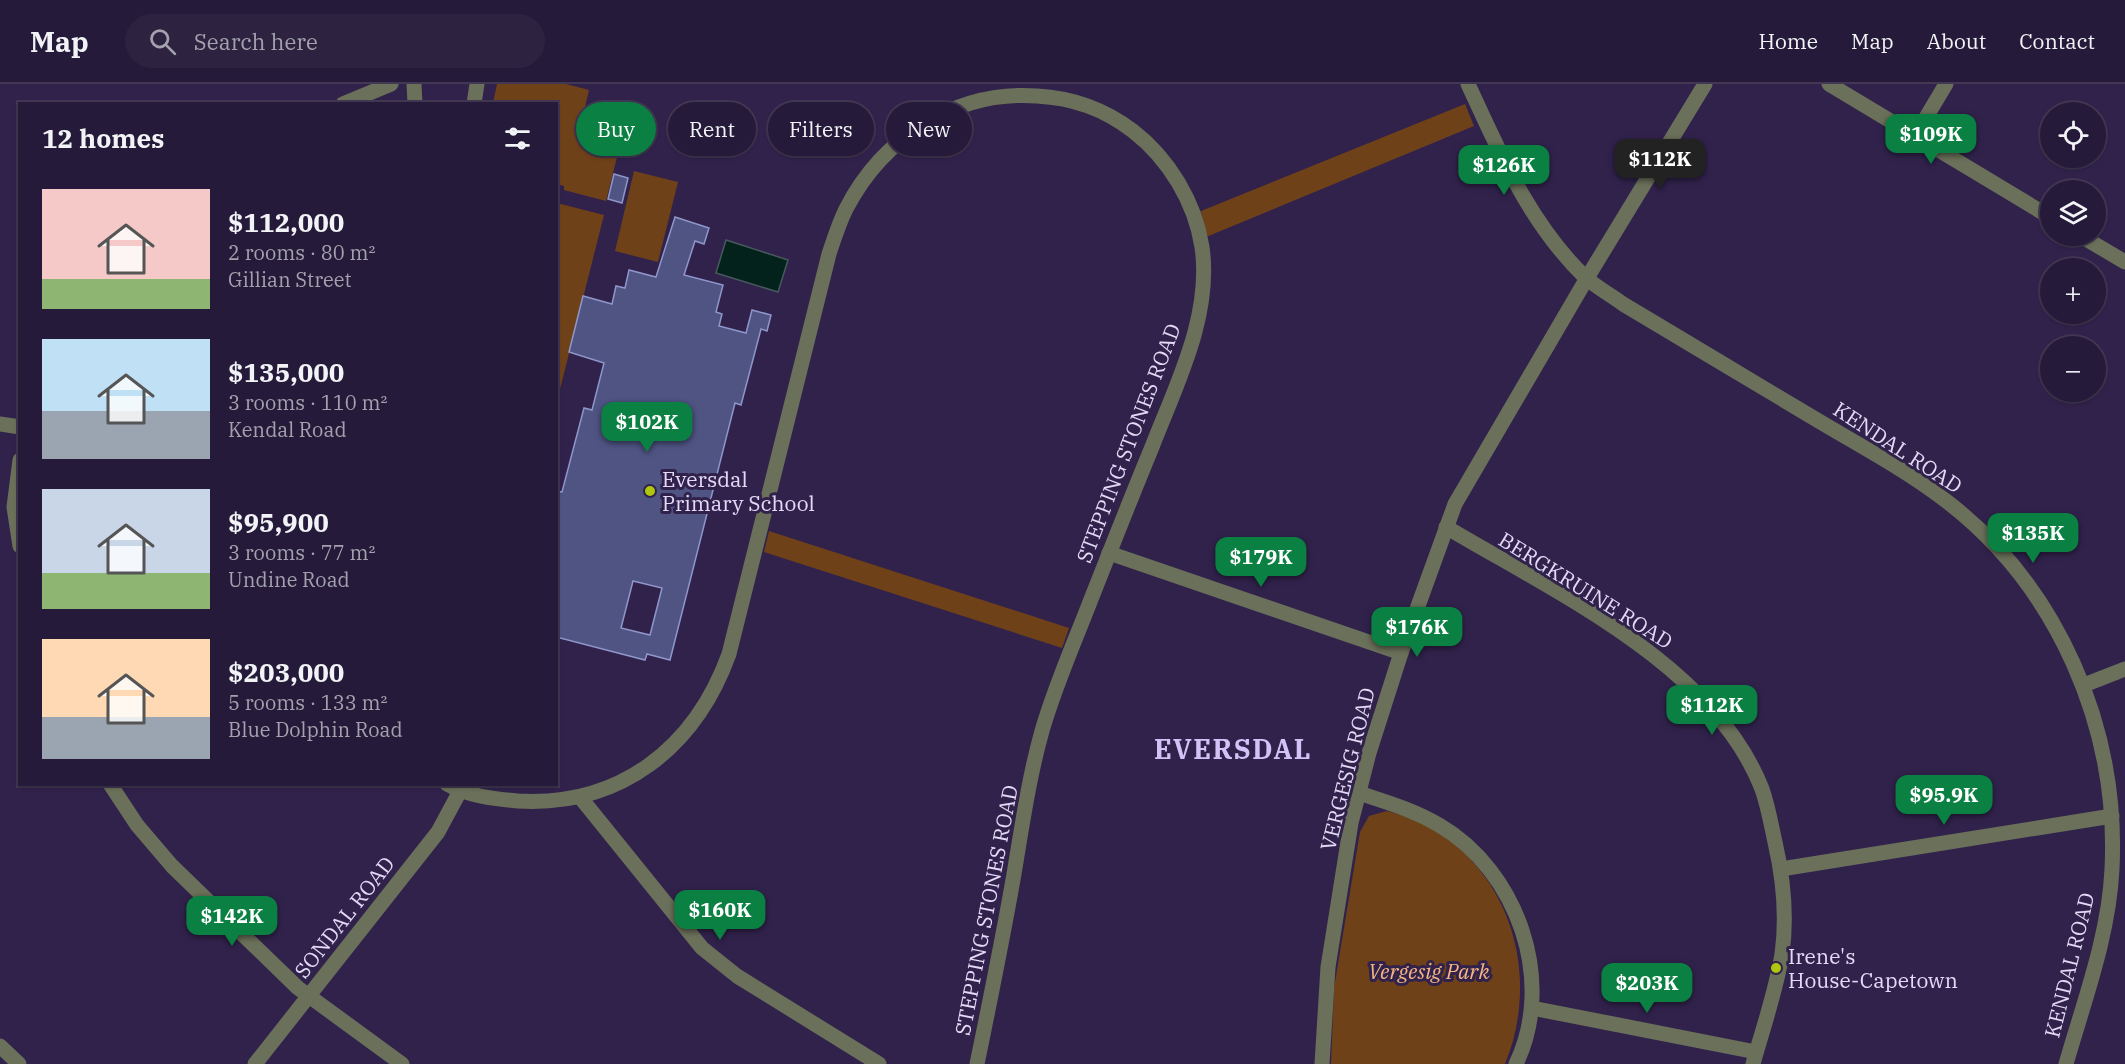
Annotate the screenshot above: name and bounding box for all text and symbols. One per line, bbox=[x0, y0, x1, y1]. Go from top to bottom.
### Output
search box bbox=[125, 14, 545, 68]
text: Map bbox=[30, 23, 89, 60]
icon: search bbox=[146, 25, 179, 58]
text: Search here bbox=[194, 27, 318, 56]
text: Home bbox=[1758, 27, 1818, 55]
text: Map bbox=[1851, 27, 1894, 55]
text: About bbox=[1927, 27, 1986, 55]
text: Contact bbox=[2019, 27, 2095, 55]
chip: Buy bbox=[576, 102, 656, 156]
chip: Rent bbox=[668, 102, 756, 156]
chip: Filters bbox=[768, 102, 874, 156]
chip: New bbox=[886, 102, 972, 156]
map controls bbox=[2040, 102, 2106, 402]
button: locate bbox=[2040, 102, 2106, 168]
pin: $109K bbox=[1889, 114, 1973, 165]
text: $109K bbox=[1899, 120, 1963, 147]
text: 12 homes bbox=[42, 121, 164, 155]
icon: filters bbox=[501, 122, 534, 155]
pin: $112K bbox=[1618, 139, 1702, 190]
pin: $126K bbox=[1462, 145, 1546, 196]
text: $112K bbox=[1628, 145, 1692, 172]
text: $126K bbox=[1472, 151, 1536, 178]
button: layers bbox=[2040, 180, 2106, 246]
text: $112,000 bbox=[228, 205, 344, 239]
icon: home bbox=[90, 213, 162, 285]
text: 2 rooms · 80 m² bbox=[228, 239, 375, 266]
button: + bbox=[2040, 258, 2106, 324]
text: Gillian Street bbox=[228, 266, 352, 293]
street label: STEPPING STONES ROAD bbox=[1069, 319, 1187, 567]
button: − bbox=[2040, 336, 2106, 402]
text: $135,000 bbox=[228, 355, 344, 389]
icon: home bbox=[90, 363, 162, 435]
text: 3 rooms · 110 m² bbox=[228, 389, 387, 416]
street label: KENDAL ROAD bbox=[1828, 395, 1968, 499]
pin: $102K bbox=[605, 402, 689, 453]
text: $102K bbox=[615, 408, 679, 435]
text: Kendal Road bbox=[228, 416, 347, 443]
place label: Eversdal Primary School bbox=[662, 465, 815, 517]
marker: Eversdal Primary School bbox=[643, 484, 657, 498]
text: $95,900 bbox=[228, 505, 329, 539]
icon: home bbox=[90, 513, 162, 585]
pin: $135K bbox=[1991, 513, 2075, 564]
text: $135K bbox=[2001, 519, 2065, 546]
street label: BERGKRUINE ROAD bbox=[1494, 525, 1678, 655]
pin: $179K bbox=[1219, 537, 1303, 588]
text: 3 rooms · 77 m² bbox=[228, 539, 375, 566]
text: $179K bbox=[1229, 543, 1293, 570]
text: Undine Road bbox=[228, 566, 350, 593]
pin: $176K bbox=[1375, 607, 1459, 658]
text: $176K bbox=[1385, 613, 1449, 640]
text: $203,000 bbox=[228, 655, 344, 689]
icon: home bbox=[90, 663, 162, 735]
street label: VERGESIG ROAD bbox=[1313, 685, 1381, 853]
pin: $112K bbox=[1670, 685, 1754, 736]
text: 5 rooms · 133 m² bbox=[228, 689, 387, 716]
text: $112K bbox=[1680, 691, 1744, 718]
text: Blue Dolphin Road bbox=[228, 716, 403, 743]
district label: EVERSDAL bbox=[1154, 731, 1312, 766]
pin: $95.9K bbox=[1895, 775, 1993, 826]
text: $95.9K bbox=[1910, 781, 1978, 808]
street label: STEPPING STONES ROAD bbox=[948, 782, 1024, 1038]
street label: SONDAL ROAD bbox=[288, 850, 400, 984]
pin: $160K bbox=[678, 890, 762, 941]
street label: KENDAL ROAD bbox=[2037, 890, 2101, 1040]
pin: $142K bbox=[190, 896, 274, 947]
text: $160K bbox=[688, 896, 752, 923]
text: $142K bbox=[200, 902, 264, 929]
place label: Irene's House-Capetown bbox=[1788, 942, 1958, 994]
park label: Vergesig Park bbox=[1368, 957, 1491, 985]
marker: Irene's House-Capetown bbox=[1769, 961, 1783, 975]
pin: $203K bbox=[1605, 963, 1689, 1014]
text: $203K bbox=[1615, 969, 1679, 996]

